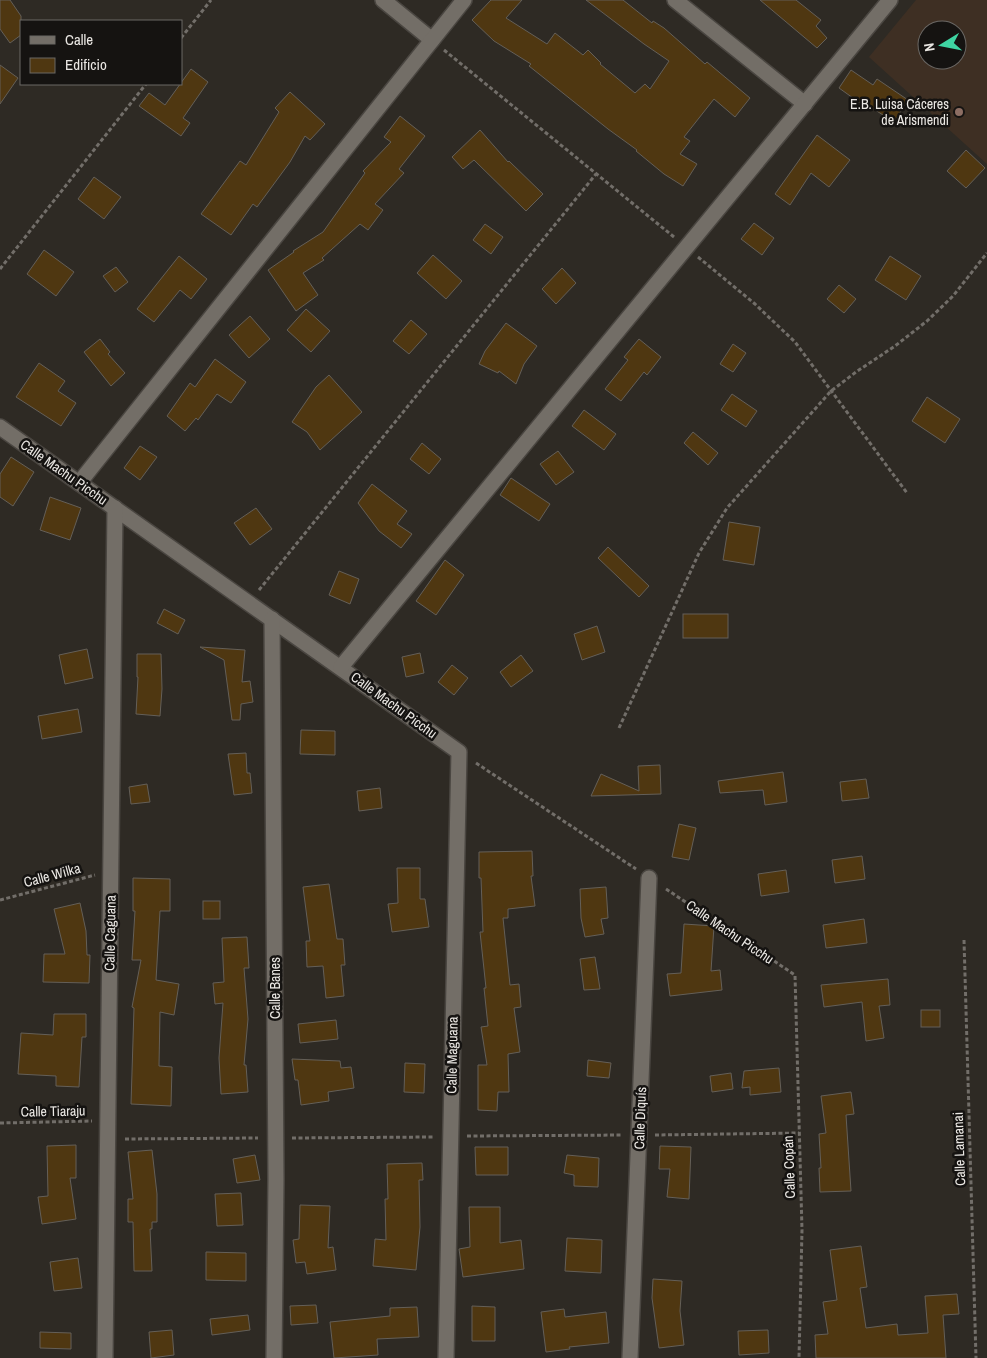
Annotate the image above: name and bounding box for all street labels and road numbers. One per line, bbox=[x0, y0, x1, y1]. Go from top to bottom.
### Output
street label: Calle Machu Picchu bbox=[17, 435, 111, 509]
street label: Calle Machu Picchu bbox=[347, 668, 441, 742]
street label: Calle Wilka bbox=[22, 859, 83, 891]
street label: Calle Caguana bbox=[100, 894, 120, 971]
street label: Calle Machu Picchu bbox=[683, 896, 777, 968]
street label: Calle Banes bbox=[266, 957, 284, 1019]
street label: Calle Maguana bbox=[442, 1016, 462, 1094]
street label: Calle Diquís bbox=[630, 1086, 650, 1150]
street label: Calle Tiaraju bbox=[21, 1101, 85, 1121]
street label: Calle Lamanai bbox=[949, 1112, 969, 1186]
street label: Calle Copán bbox=[779, 1135, 799, 1199]

